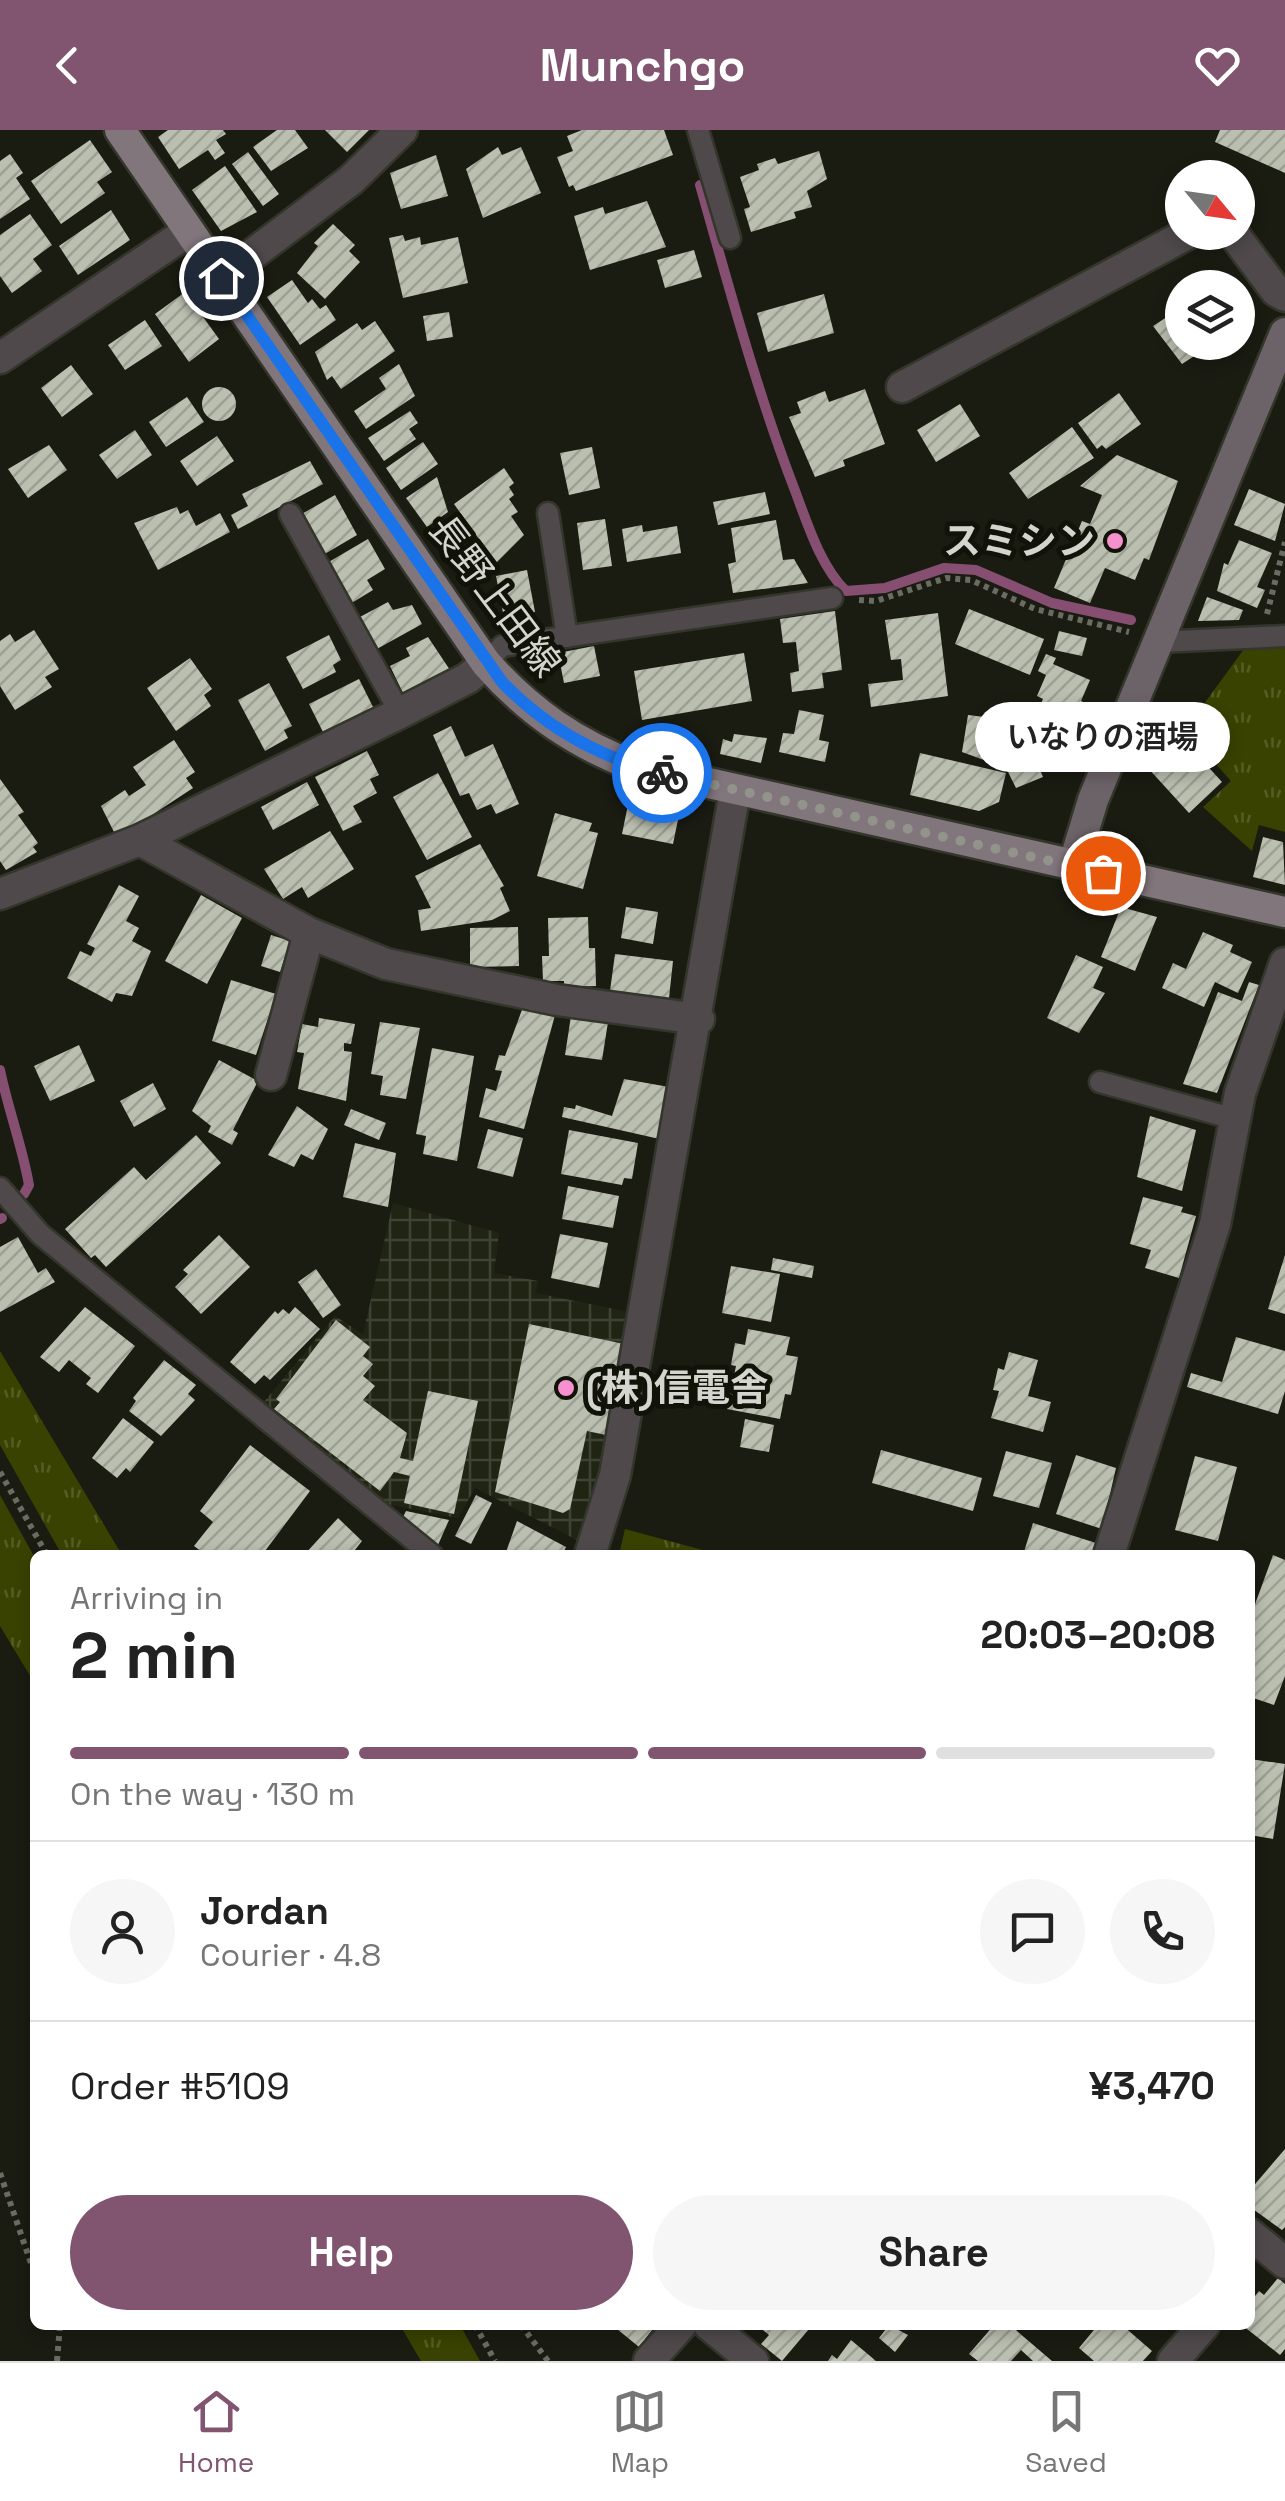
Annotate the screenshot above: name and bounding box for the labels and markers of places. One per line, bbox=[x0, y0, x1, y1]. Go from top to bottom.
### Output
pin bbox=[179, 236, 264, 321]
place label: スミシン bbox=[943, 517, 1095, 565]
marker: スミシン bbox=[1104, 530, 1126, 552]
callout: いなりの酒場 bbox=[976, 703, 1230, 773]
pin bbox=[1061, 831, 1146, 916]
place label: (株)信電舎 bbox=[586, 1364, 768, 1412]
marker: (株)信電舎 bbox=[555, 1377, 577, 1399]

